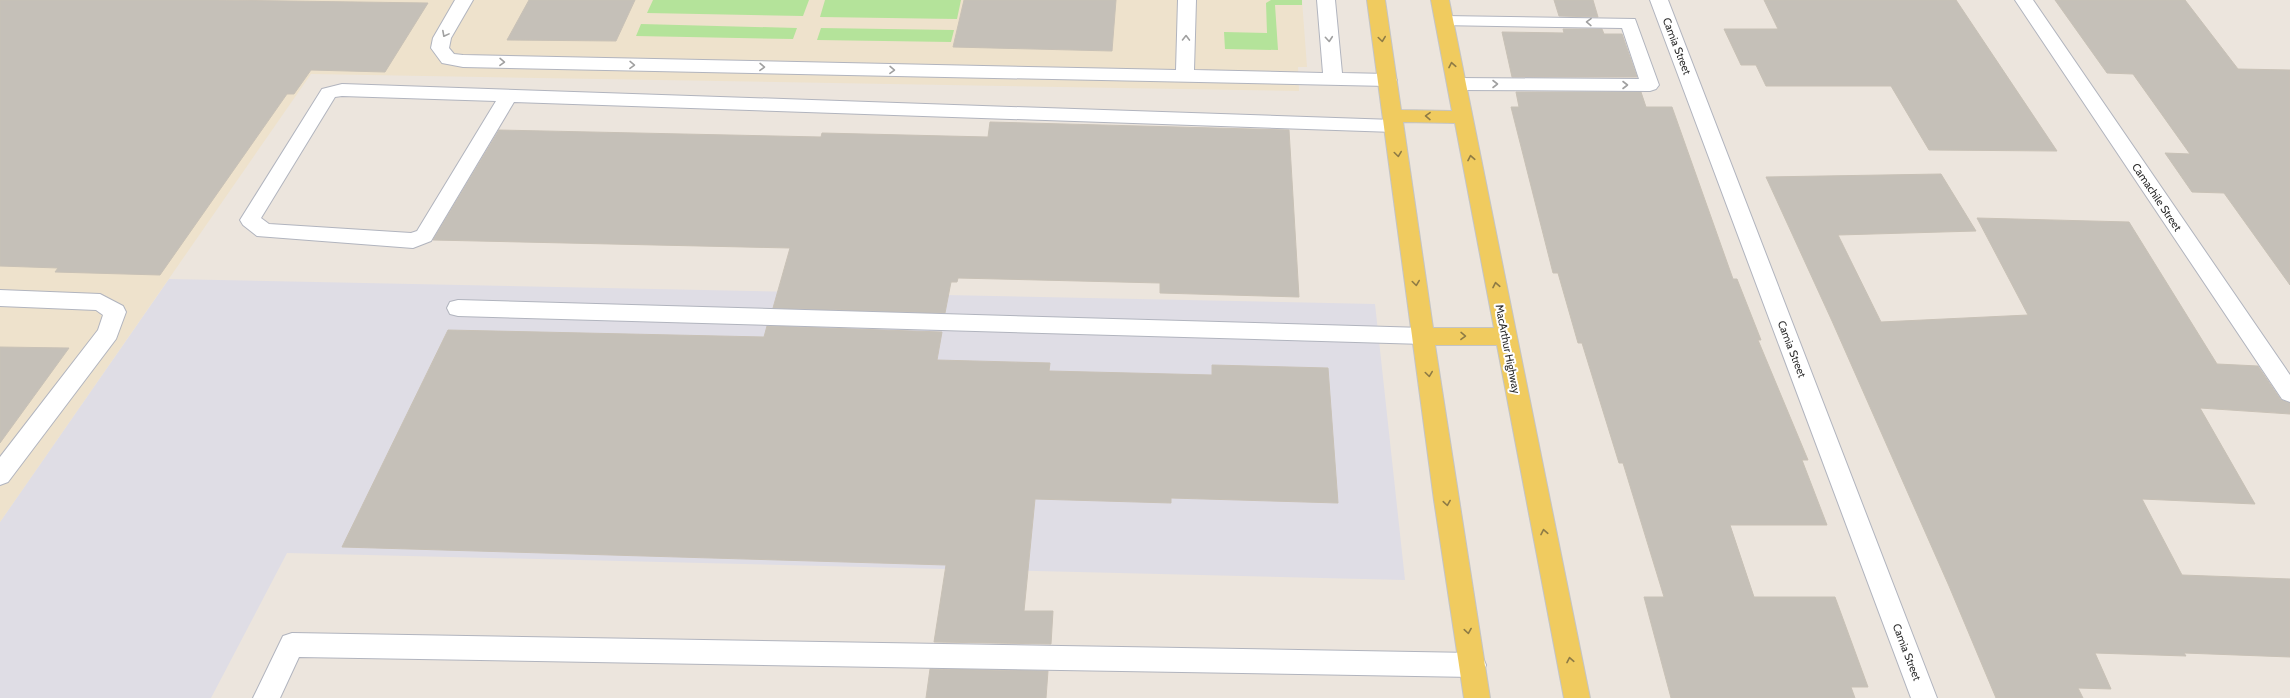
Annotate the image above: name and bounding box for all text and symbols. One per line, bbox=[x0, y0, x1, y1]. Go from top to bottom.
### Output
street label: Camia Street bbox=[1660, 15, 1694, 77]
one-way arrow bbox=[1586, 18, 1592, 26]
one-way arrow bbox=[442, 29, 449, 37]
one-way arrow bbox=[1182, 35, 1190, 41]
one-way arrow bbox=[1325, 36, 1334, 42]
one-way arrow bbox=[1377, 36, 1386, 42]
one-way arrow bbox=[499, 58, 505, 66]
one-way arrow bbox=[629, 60, 635, 69]
one-way arrow bbox=[1449, 62, 1457, 68]
one-way arrow bbox=[759, 63, 765, 71]
one-way arrow bbox=[889, 66, 895, 74]
one-way arrow bbox=[1492, 80, 1498, 88]
one-way arrow bbox=[1622, 81, 1628, 89]
one-way arrow bbox=[1425, 112, 1431, 120]
one-way arrow bbox=[1393, 151, 1402, 157]
one-way arrow bbox=[1467, 155, 1475, 161]
street label: Camachile Street bbox=[2129, 160, 2185, 234]
one-way arrow bbox=[1411, 280, 1420, 286]
one-way arrow bbox=[1492, 282, 1500, 289]
street label: MacArthur Highway bbox=[1492, 303, 1524, 395]
street label: Camia Street bbox=[1775, 318, 1809, 380]
one-way arrow bbox=[1460, 332, 1466, 341]
one-way arrow bbox=[1424, 371, 1433, 377]
one-way arrow bbox=[1442, 500, 1451, 506]
one-way arrow bbox=[1541, 529, 1549, 535]
street label: Camia Street bbox=[1890, 621, 1924, 683]
one-way arrow bbox=[1463, 628, 1472, 634]
one-way arrow bbox=[1566, 657, 1574, 663]

